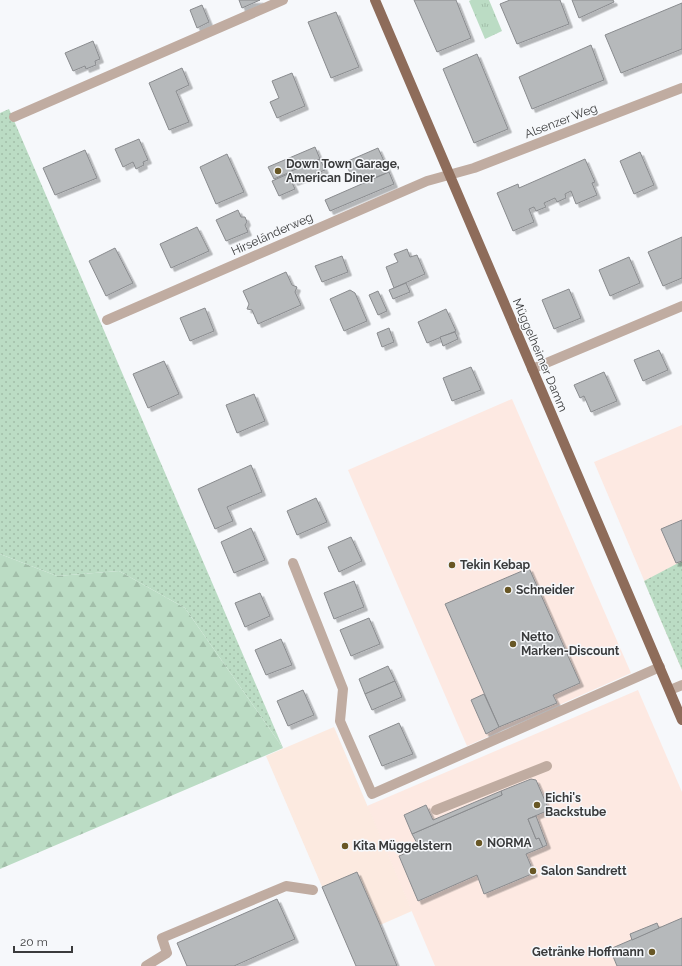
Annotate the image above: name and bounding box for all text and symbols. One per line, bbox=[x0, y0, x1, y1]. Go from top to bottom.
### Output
street label: Alsenzer Weg bbox=[523, 101, 599, 141]
place label: Down Town Garage, American Diner bbox=[286, 157, 400, 185]
marker: Down Town Garage, American Diner bbox=[273, 166, 283, 176]
street label: Hirseländerweg bbox=[229, 210, 315, 258]
street label: Müggelheimer Damm bbox=[510, 296, 570, 414]
place label: Tekin Kebap bbox=[460, 558, 531, 572]
marker: Tekin Kebap bbox=[447, 560, 457, 570]
place label: Schneider bbox=[516, 583, 575, 597]
marker: Schneider bbox=[503, 585, 513, 595]
place label: Netto Marken-Discount bbox=[521, 630, 620, 658]
marker: Netto Marken-Discount bbox=[508, 639, 518, 649]
place label: Eichi's Backstube bbox=[545, 791, 606, 819]
marker: Eichi's Backstube bbox=[532, 800, 542, 810]
place label: NORMA bbox=[487, 836, 533, 850]
marker: NORMA bbox=[474, 838, 484, 848]
place label: Kita Müggelstern bbox=[353, 839, 452, 853]
marker: Kita Müggelstern bbox=[340, 841, 350, 851]
place label: Salon Sandrett bbox=[541, 864, 627, 878]
marker: Salon Sandrett bbox=[528, 866, 538, 876]
scale bar bbox=[14, 928, 72, 954]
text: 20 m bbox=[20, 935, 48, 949]
place label: Getränke Hoffmann bbox=[532, 945, 644, 959]
marker: Getränke Hoffmann bbox=[647, 947, 657, 957]

